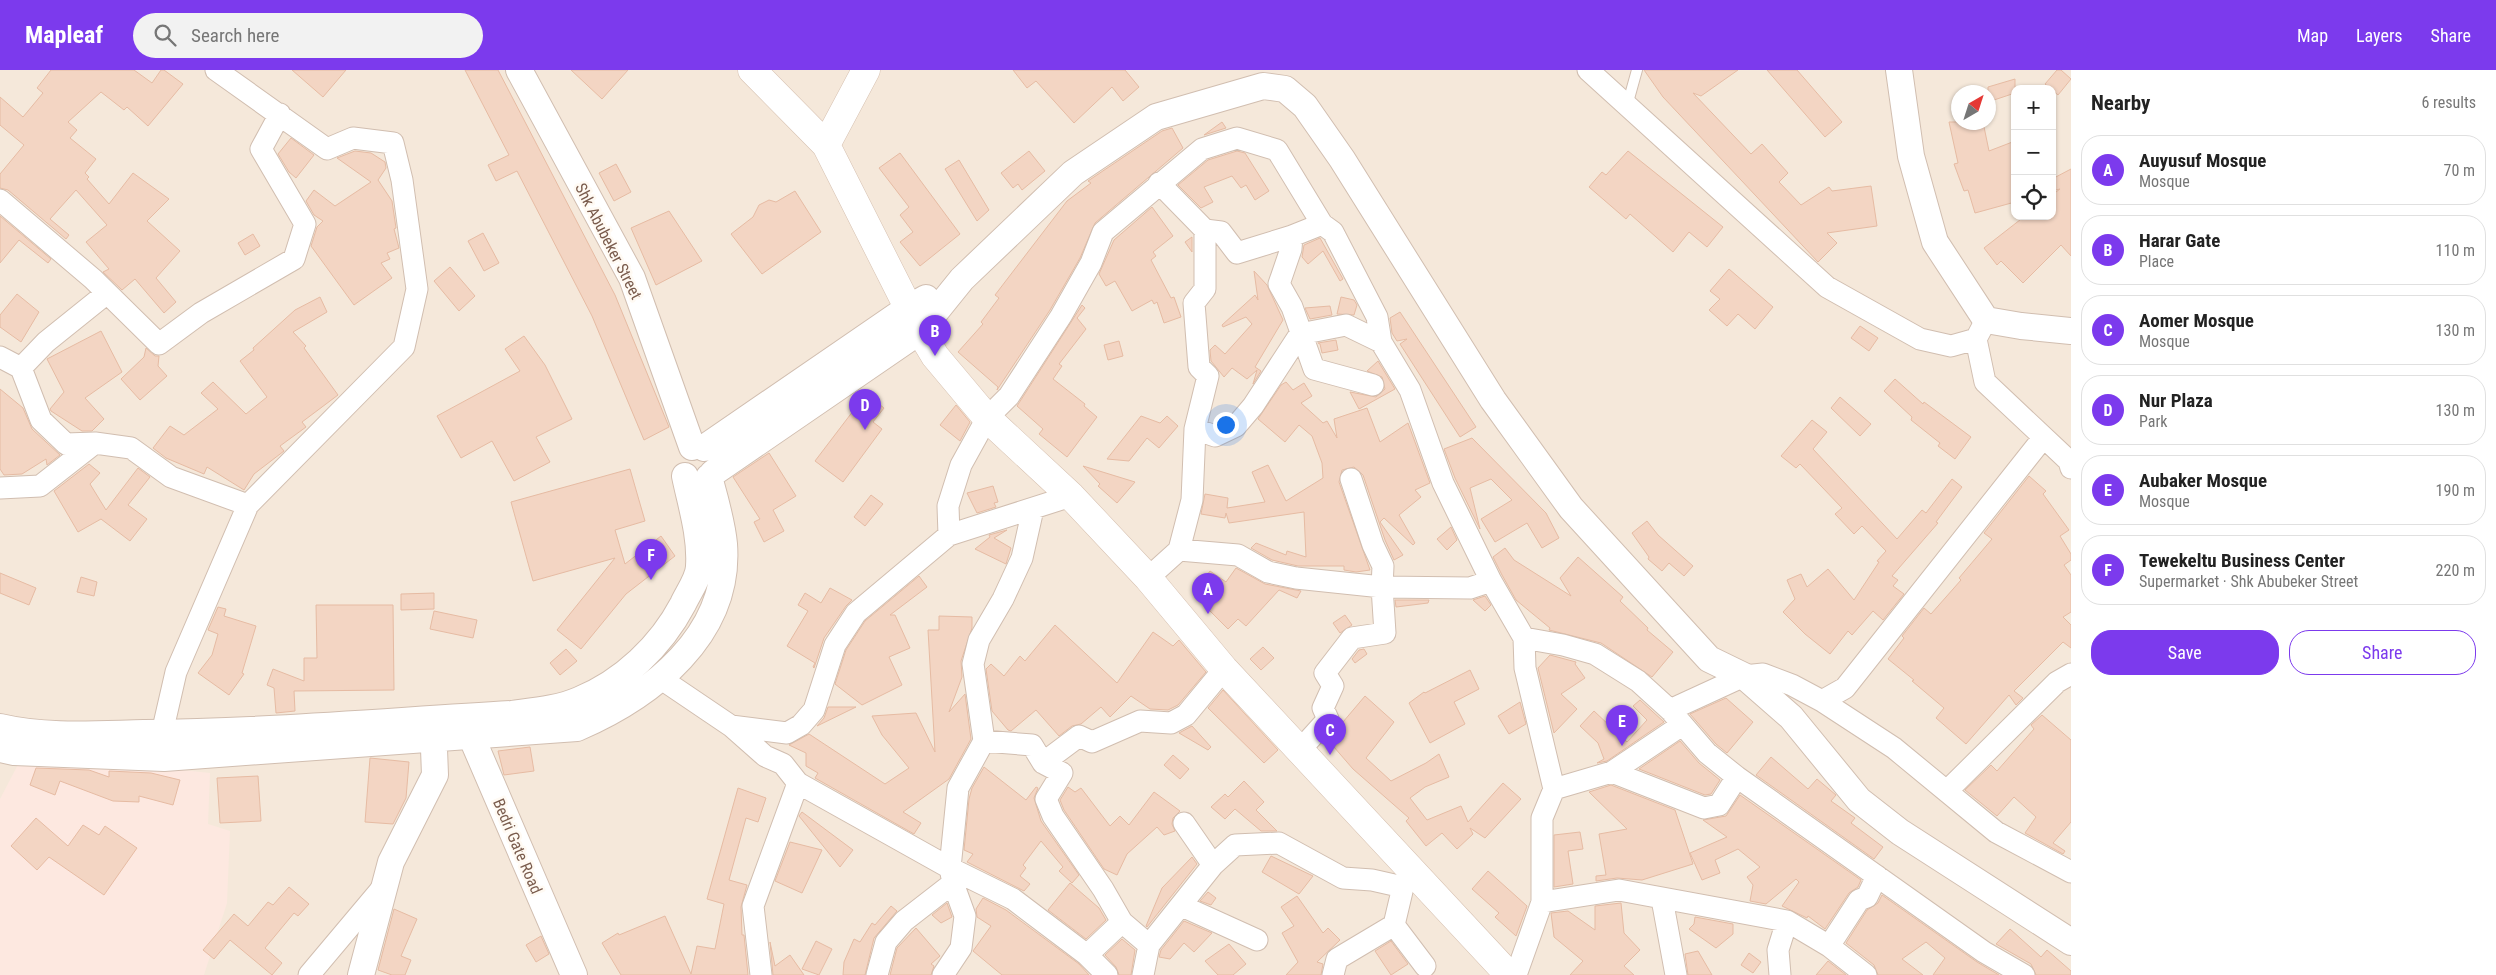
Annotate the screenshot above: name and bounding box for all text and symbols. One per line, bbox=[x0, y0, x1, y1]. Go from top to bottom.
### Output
search box bbox=[133, 13, 483, 58]
text: Mapleaf bbox=[25, 21, 103, 49]
icon: search bbox=[151, 21, 179, 49]
text: Search here bbox=[191, 24, 279, 47]
text: Map bbox=[2297, 25, 2328, 46]
text: Layers bbox=[2356, 25, 2403, 46]
text: Share bbox=[2431, 25, 2471, 46]
north arrow bbox=[1951, 85, 1996, 130]
map controls bbox=[2011, 85, 2056, 220]
button: + bbox=[2011, 85, 2056, 130]
text: Nearby bbox=[2091, 91, 2150, 115]
text: 6 results bbox=[2421, 93, 2476, 112]
button: − bbox=[2011, 130, 2056, 175]
text: Auyusuf Mosque bbox=[2139, 149, 2266, 172]
text: A bbox=[2103, 161, 2113, 180]
text: 70 m bbox=[2443, 161, 2475, 180]
text: Mosque bbox=[2139, 172, 2190, 191]
button: locate bbox=[2011, 175, 2056, 220]
street label: Shk Abubeker Street bbox=[571, 180, 646, 303]
text: Harar Gate bbox=[2139, 229, 2220, 252]
text: B bbox=[2104, 241, 2112, 260]
text: 110 m bbox=[2436, 241, 2475, 260]
text: Place bbox=[2139, 252, 2174, 271]
text: Aomer Mosque bbox=[2139, 309, 2254, 332]
pin: B bbox=[919, 315, 951, 356]
text: C bbox=[2103, 321, 2113, 340]
text: 130 m bbox=[2436, 321, 2475, 340]
text: Mosque bbox=[2139, 332, 2190, 351]
pin: D bbox=[849, 389, 881, 430]
text: Nur Plaza bbox=[2139, 389, 2213, 412]
text: D bbox=[2103, 401, 2113, 420]
text: 130 m bbox=[2436, 401, 2475, 420]
your location bbox=[1213, 412, 1239, 438]
text: Park bbox=[2139, 412, 2168, 431]
text: Aubaker Mosque bbox=[2139, 469, 2267, 492]
text: E bbox=[2104, 481, 2112, 500]
text: 190 m bbox=[2436, 481, 2475, 500]
text: Mosque bbox=[2139, 492, 2190, 511]
pin: F bbox=[635, 539, 667, 580]
text: Tewekeltu Business Center bbox=[2139, 549, 2345, 572]
text: F bbox=[2104, 561, 2112, 580]
text: 220 m bbox=[2436, 561, 2475, 580]
text: Supermarket · Shk Abubeker Street bbox=[2139, 572, 2358, 591]
pin: A bbox=[1192, 573, 1224, 614]
button: Save bbox=[2091, 630, 2279, 675]
button: Share bbox=[2289, 630, 2476, 675]
pin: E bbox=[1606, 705, 1638, 746]
pin: C bbox=[1314, 714, 1346, 755]
street label: Bedri Gate Road bbox=[489, 796, 546, 897]

